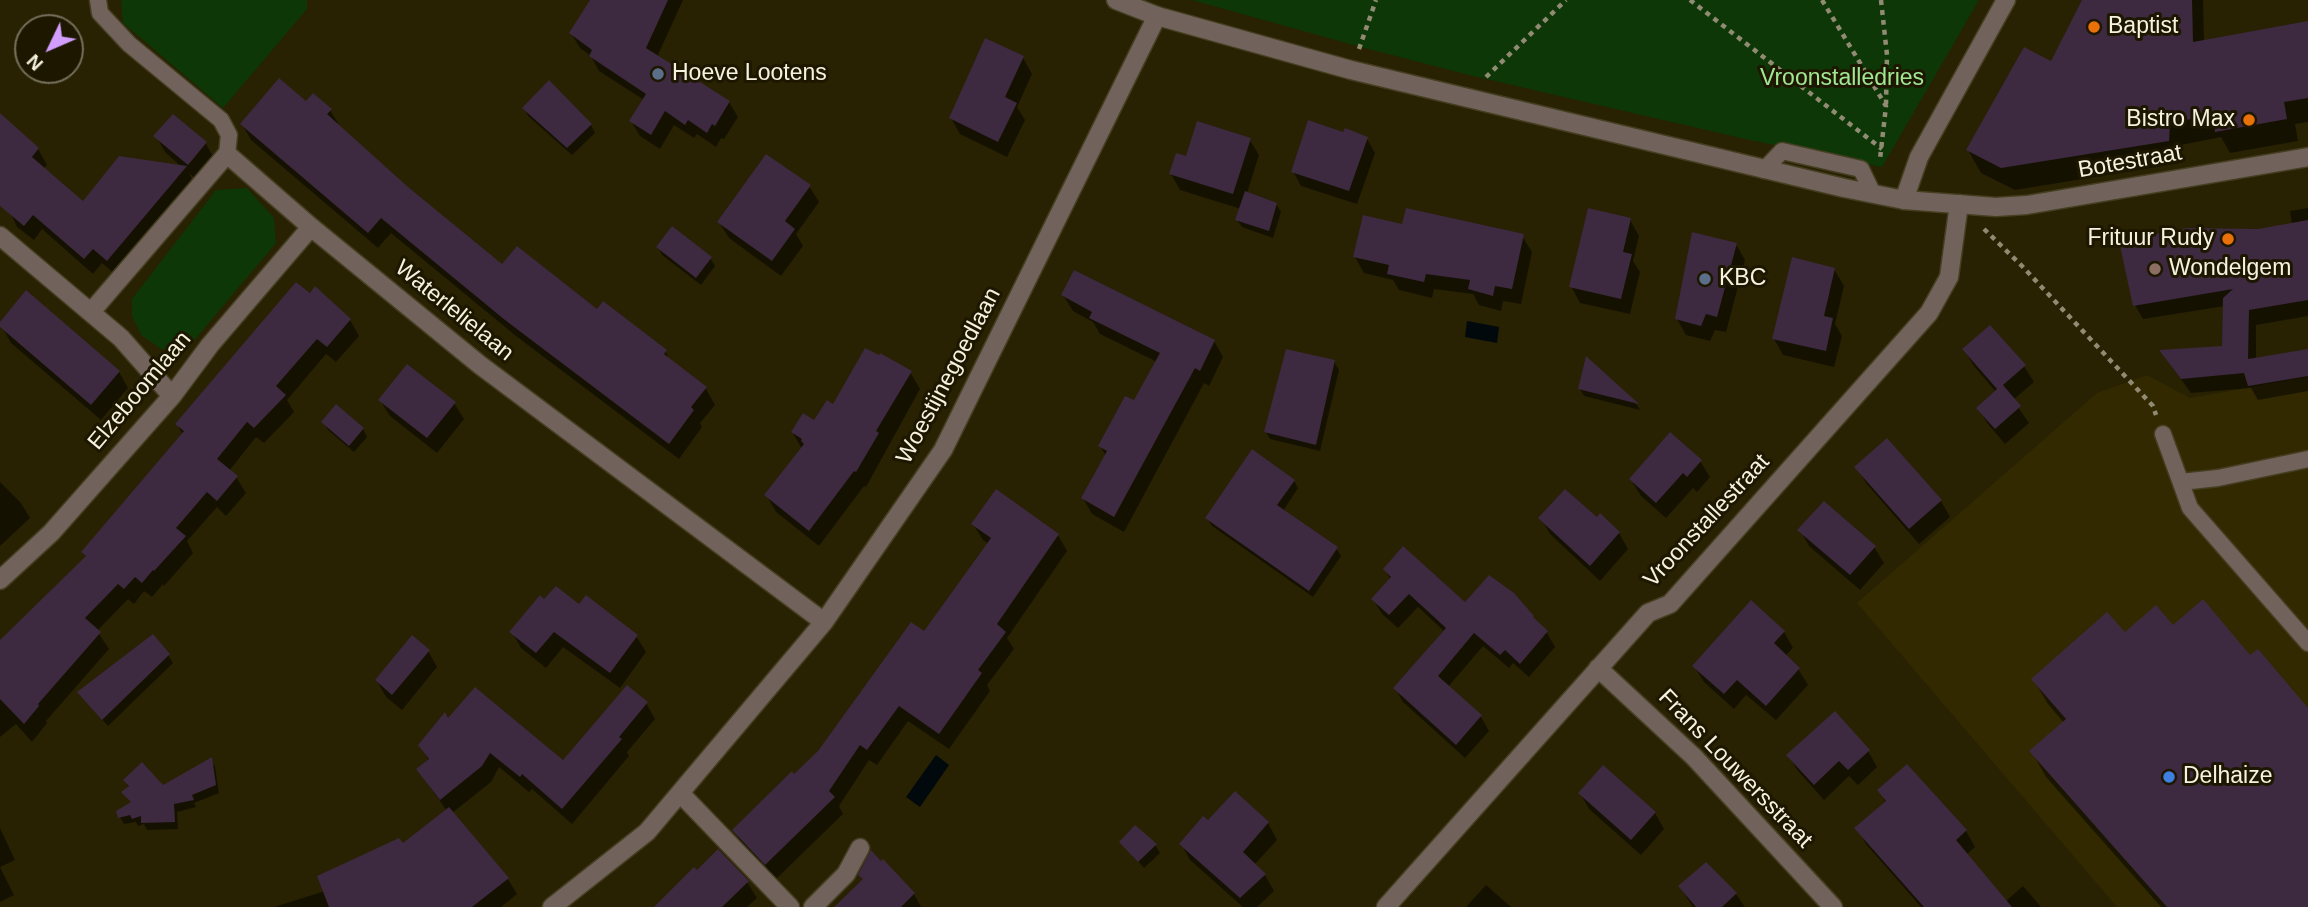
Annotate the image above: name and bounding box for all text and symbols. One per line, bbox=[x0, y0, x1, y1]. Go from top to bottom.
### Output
place label: Baptist bbox=[2108, 13, 2178, 41]
north arrow bbox=[14, 14, 84, 84]
marker: Baptist bbox=[2086, 19, 2102, 35]
text: N bbox=[23, 50, 47, 75]
place label: Hoeve Lootens bbox=[672, 60, 827, 88]
park label: Vroonstalledries bbox=[1760, 65, 1924, 93]
marker: Hoeve Lootens bbox=[650, 66, 666, 82]
place label: Bistro Max bbox=[2126, 106, 2235, 134]
marker: Bistro Max bbox=[2241, 112, 2257, 128]
street label: Botestraat bbox=[2076, 139, 2184, 185]
place label: Frituur Rudy bbox=[2087, 225, 2214, 253]
marker: Frituur Rudy bbox=[2220, 231, 2236, 247]
street label: Waterlelielaan bbox=[389, 255, 519, 367]
place label: Wondelgem bbox=[2169, 255, 2291, 283]
marker: Wondelgem bbox=[2147, 261, 2163, 277]
place label: KBC bbox=[1719, 265, 1766, 293]
marker: KBC bbox=[1697, 271, 1713, 287]
street label: Woestijnegoedlaan bbox=[891, 283, 1007, 469]
street label: Elzeboomlaan bbox=[83, 326, 197, 456]
street label: Vroonstallestraat bbox=[1638, 449, 1776, 593]
street label: Frans Louwersstraat bbox=[1652, 684, 1818, 854]
place label: Delhaize bbox=[2183, 763, 2272, 791]
marker: Delhaize bbox=[2161, 769, 2177, 785]

